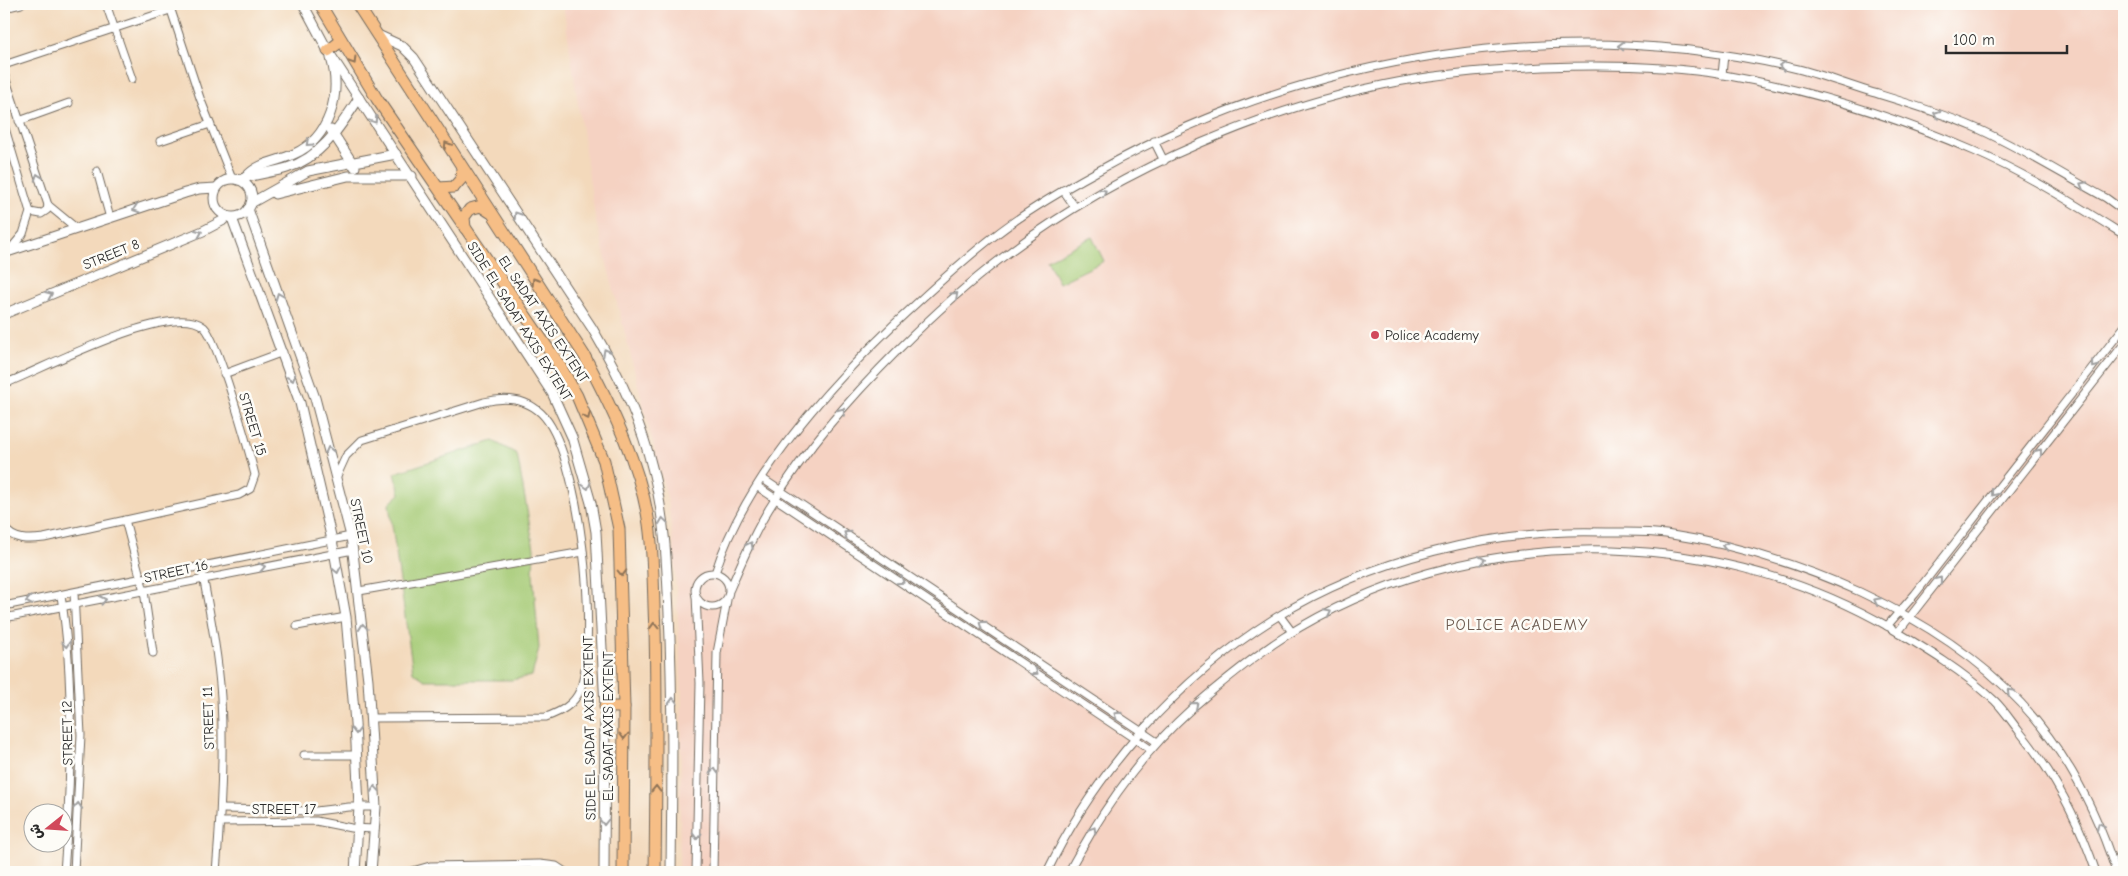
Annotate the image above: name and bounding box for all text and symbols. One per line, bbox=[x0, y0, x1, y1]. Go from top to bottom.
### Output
scale bar bbox=[1946, 22, 2067, 54]
text: 100 m bbox=[1953, 31, 1995, 49]
one-way arrow bbox=[1617, 41, 1624, 51]
one-way arrow bbox=[347, 55, 356, 65]
one-way arrow bbox=[1778, 61, 1786, 72]
one-way arrow bbox=[1933, 110, 1942, 120]
one-way arrow bbox=[368, 114, 377, 124]
one-way arrow bbox=[306, 138, 315, 147]
one-way arrow bbox=[444, 141, 454, 150]
one-way arrow bbox=[34, 174, 44, 182]
one-way arrow bbox=[2079, 182, 2088, 192]
one-way arrow bbox=[1097, 188, 1106, 198]
one-way arrow bbox=[132, 204, 141, 214]
one-way arrow bbox=[514, 212, 524, 221]
one-way arrow bbox=[194, 228, 203, 239]
street label: STREET 8 bbox=[80, 235, 142, 273]
street label: SIDE EL SADAT AXIS EXTENT bbox=[463, 238, 576, 405]
street label: EL SADAT AXIS EXTENT bbox=[495, 252, 593, 387]
one-way arrow bbox=[532, 277, 542, 286]
one-way arrow bbox=[44, 290, 52, 300]
one-way arrow bbox=[275, 292, 285, 301]
one-way arrow bbox=[950, 292, 959, 301]
place label: Police Academy bbox=[1385, 327, 1479, 344]
marker: Police Academy bbox=[1369, 329, 1381, 341]
one-way arrow bbox=[602, 348, 612, 357]
one-way arrow bbox=[2092, 359, 2100, 368]
one-way arrow bbox=[286, 373, 296, 382]
street label: STREET 15 bbox=[235, 390, 270, 458]
one-way arrow bbox=[836, 407, 845, 416]
one-way arrow bbox=[580, 411, 591, 420]
one-way arrow bbox=[325, 447, 335, 455]
one-way arrow bbox=[2034, 449, 2042, 458]
one-way arrow bbox=[581, 481, 591, 489]
one-way arrow bbox=[1991, 487, 1999, 496]
street label: STREET 10 bbox=[346, 497, 377, 565]
one-way arrow bbox=[658, 517, 669, 525]
one-way arrow bbox=[843, 531, 852, 540]
one-way arrow bbox=[744, 541, 754, 550]
one-way arrow bbox=[1720, 541, 1729, 552]
street label: STREET 16 bbox=[142, 556, 210, 587]
one-way arrow bbox=[1478, 556, 1486, 566]
one-way arrow bbox=[258, 562, 267, 572]
one-way arrow bbox=[331, 566, 341, 574]
one-way arrow bbox=[617, 570, 627, 577]
one-way arrow bbox=[895, 575, 904, 584]
one-way arrow bbox=[1933, 577, 1941, 586]
one-way arrow bbox=[99, 595, 108, 605]
one-way arrow bbox=[24, 596, 33, 606]
one-way arrow bbox=[1873, 597, 1882, 607]
one-way arrow bbox=[1323, 609, 1332, 619]
district label: POLICE ACADEMY bbox=[1446, 616, 1588, 634]
one-way arrow bbox=[978, 621, 987, 630]
one-way arrow bbox=[649, 622, 660, 630]
one-way arrow bbox=[358, 623, 369, 631]
street label: SIDE EL SADAT AXIS EXTENT bbox=[579, 635, 600, 821]
one-way arrow bbox=[60, 641, 71, 649]
street label: EL SADAT AXIS EXTENT bbox=[600, 650, 617, 801]
one-way arrow bbox=[1030, 666, 1039, 675]
street label: STREET 11 bbox=[199, 686, 218, 750]
one-way arrow bbox=[2007, 689, 2016, 698]
one-way arrow bbox=[668, 697, 678, 704]
street label: STREET 12 bbox=[58, 700, 77, 766]
one-way arrow bbox=[1190, 701, 1199, 710]
one-way arrow bbox=[1113, 712, 1122, 721]
one-way arrow bbox=[350, 727, 361, 735]
one-way arrow bbox=[619, 732, 629, 740]
one-way arrow bbox=[709, 767, 719, 774]
one-way arrow bbox=[651, 784, 661, 792]
one-way arrow bbox=[369, 785, 380, 793]
street label: STREET 17 bbox=[252, 801, 317, 818]
one-way arrow bbox=[73, 802, 84, 810]
north arrow bbox=[22, 804, 72, 854]
one-way arrow bbox=[599, 818, 609, 826]
text: ش bbox=[26, 822, 46, 842]
one-way arrow bbox=[2095, 822, 2106, 831]
one-way arrow bbox=[1087, 826, 1097, 835]
one-way arrow bbox=[692, 832, 702, 840]

